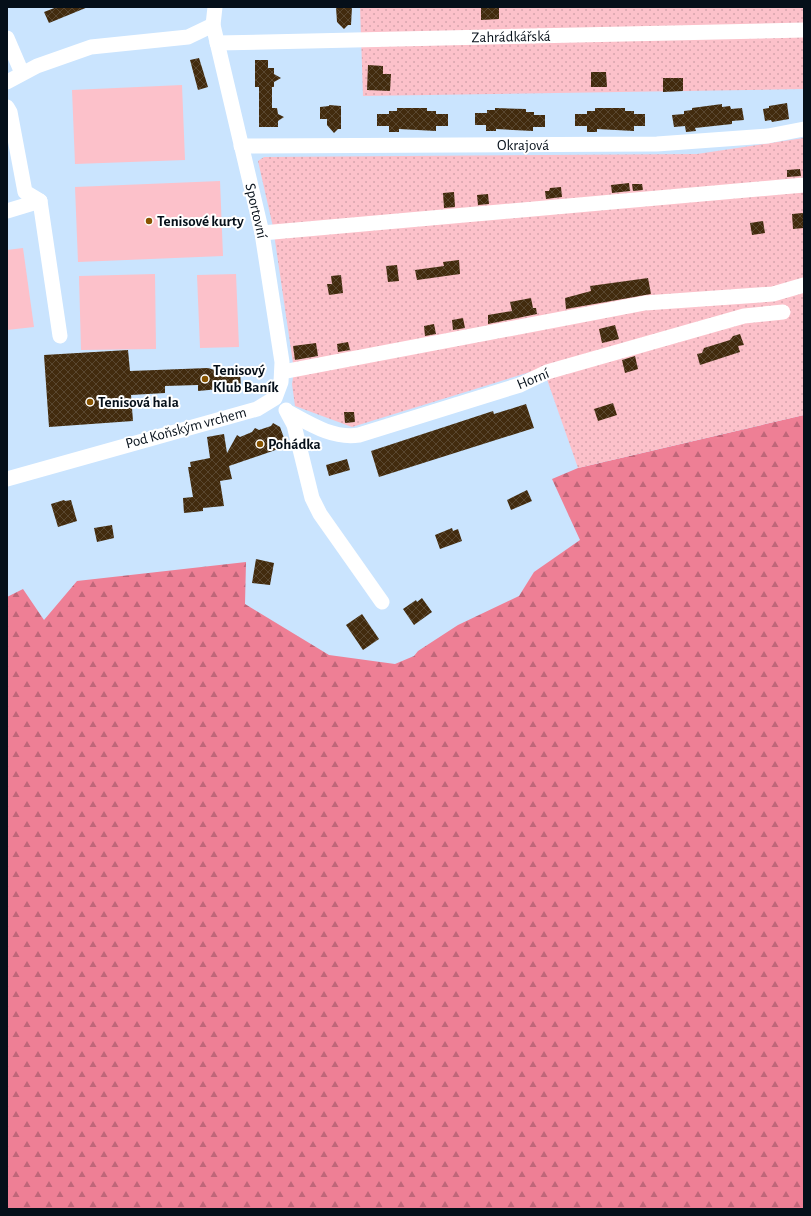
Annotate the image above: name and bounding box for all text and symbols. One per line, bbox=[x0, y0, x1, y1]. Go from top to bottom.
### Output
street label: Zahrádkářská bbox=[471, 29, 551, 45]
street label: Okrajová bbox=[497, 138, 549, 153]
street label: Sportovní bbox=[242, 182, 270, 240]
place label: Tenisové kurty bbox=[157, 214, 244, 229]
marker: Tenisové kurty bbox=[144, 216, 154, 226]
place label: Tenisový Klub Baník bbox=[213, 363, 279, 395]
street label: Horní bbox=[515, 366, 552, 392]
marker: Tenisový Klub Baník bbox=[200, 374, 210, 384]
place label: Tenisová hala bbox=[98, 395, 179, 410]
marker: Tenisová hala bbox=[85, 397, 95, 407]
street label: Pod Koňským vrchem bbox=[124, 405, 248, 451]
place label: Pohádka bbox=[268, 437, 321, 452]
marker: Pohádka bbox=[255, 439, 265, 449]

